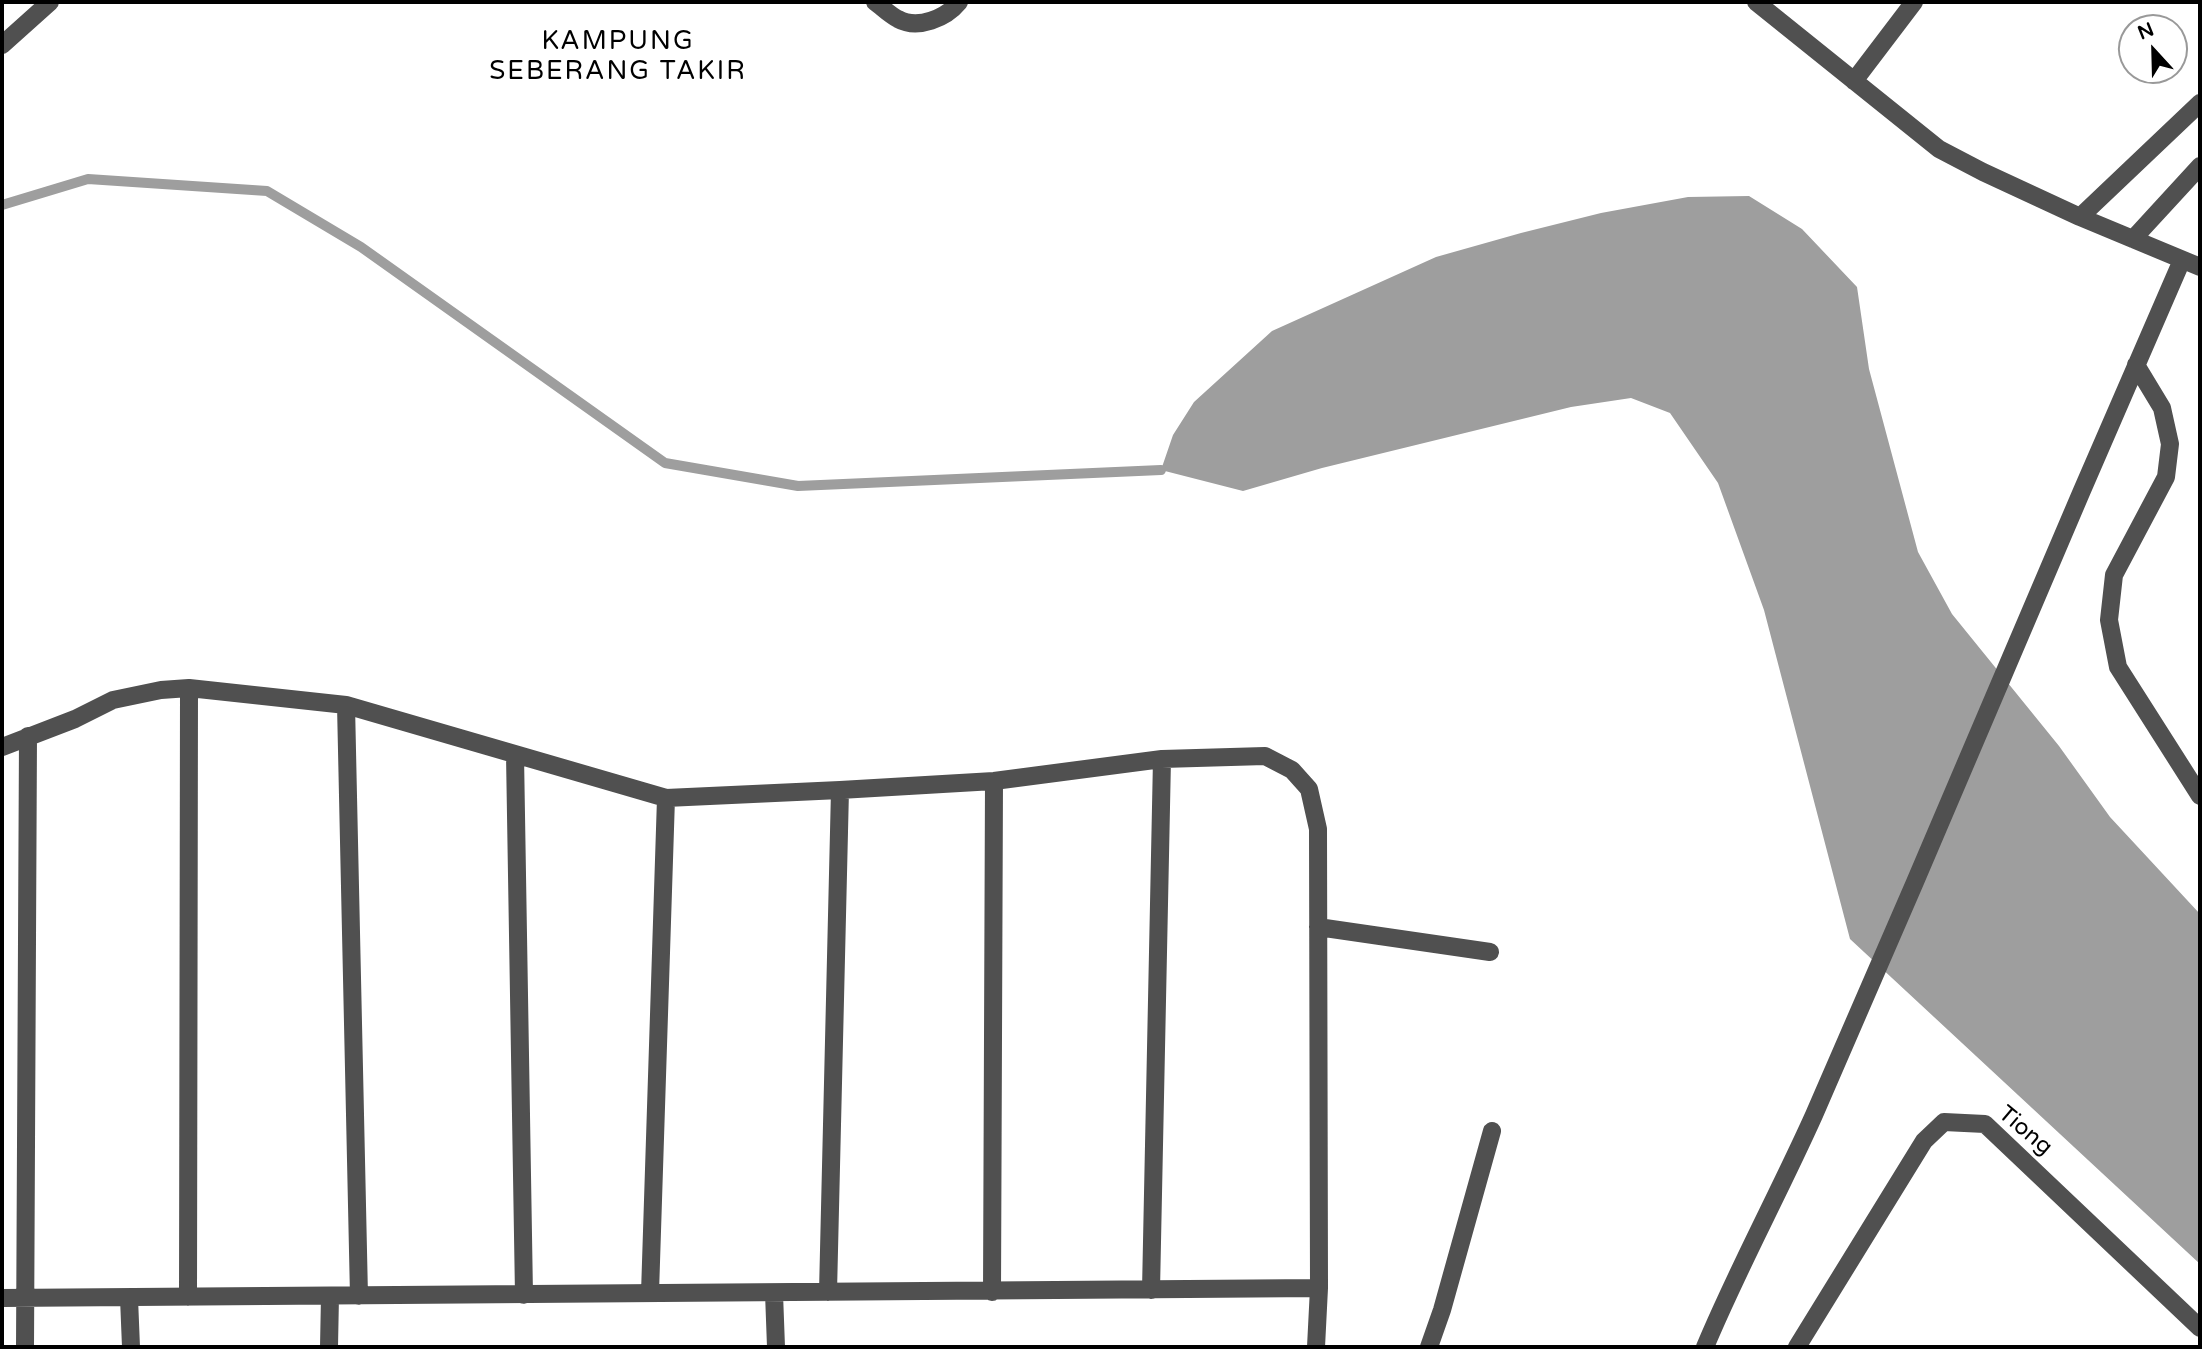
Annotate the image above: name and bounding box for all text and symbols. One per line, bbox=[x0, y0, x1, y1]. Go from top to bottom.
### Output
north arrow bbox=[2118, 14, 2188, 84]
text: N bbox=[2135, 18, 2157, 44]
district label: KAMPUNG SEBERANG TAKIR bbox=[491, 26, 745, 88]
street label: Tiong bbox=[1992, 1100, 2058, 1162]

